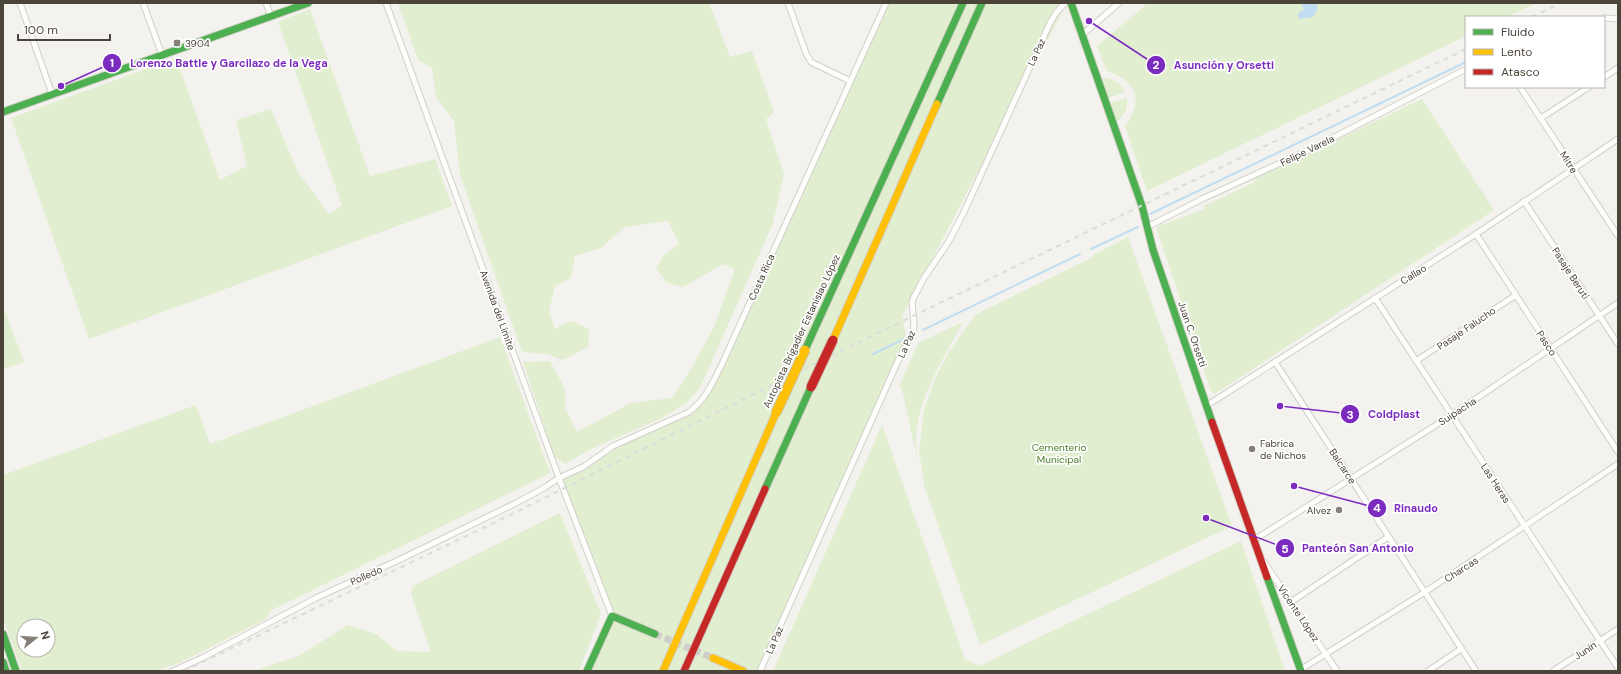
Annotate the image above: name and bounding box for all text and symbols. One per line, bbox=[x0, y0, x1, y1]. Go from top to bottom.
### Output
scale bar bbox=[18, 16, 110, 42]
legend bbox=[1465, 16, 1605, 88]
text: 100 m bbox=[24, 22, 58, 38]
text: Fluido bbox=[1501, 24, 1535, 40]
street label: La Paz bbox=[1024, 36, 1049, 68]
place label: 3904 bbox=[185, 37, 210, 50]
marker: 3904 bbox=[172, 38, 182, 48]
text: Lento bbox=[1501, 44, 1532, 60]
callout: Lorenzo Battle y Garcilazo de la Vega bbox=[102, 51, 335, 74]
callout: Asunción y Orsetti bbox=[1146, 53, 1282, 76]
text: 1 bbox=[110, 55, 114, 71]
text: Lorenzo Battle y Garcilazo de la Vega bbox=[130, 56, 328, 70]
text: 2 bbox=[1153, 57, 1160, 73]
text: Asunción y Orsetti bbox=[1174, 58, 1274, 72]
text: Atasco bbox=[1501, 64, 1540, 80]
street label: Felipe Varela bbox=[1278, 132, 1336, 169]
street label: Mitre bbox=[1557, 149, 1581, 176]
street label: Pasaje Beruti bbox=[1549, 245, 1592, 302]
street label: Costa Rica bbox=[745, 252, 777, 302]
street label: Autopista Brigadier Estanislao López bbox=[760, 252, 843, 410]
street label: Callao bbox=[1398, 261, 1429, 287]
street label: Avenida del Límite bbox=[477, 268, 518, 352]
street label: Juan C. Orsetti bbox=[1175, 300, 1210, 369]
street label: Pasaje Falucho bbox=[1434, 304, 1498, 353]
street label: La Paz bbox=[895, 328, 918, 360]
street label: Pasco bbox=[1534, 328, 1560, 358]
street label: Suipacha bbox=[1436, 394, 1479, 428]
callout: Coldplast bbox=[1340, 403, 1428, 426]
text: 3 bbox=[1346, 407, 1354, 423]
text: Coldplast bbox=[1368, 407, 1420, 421]
place label: Fabrica de Nichos bbox=[1260, 437, 1306, 462]
park label: Cementerio Municipal bbox=[1032, 441, 1086, 466]
marker: Fabrica de Nichos bbox=[1247, 444, 1257, 454]
street label: Balcarce bbox=[1326, 446, 1359, 487]
street label: Las Heras bbox=[1478, 461, 1513, 506]
callout: Rinaudo bbox=[1367, 496, 1446, 519]
text: 4 bbox=[1373, 500, 1381, 516]
text: Rinaudo bbox=[1394, 501, 1438, 515]
place label: Alvez bbox=[1307, 504, 1331, 517]
marker: Alvez bbox=[1334, 505, 1344, 515]
callout: Panteón San Antonio bbox=[1275, 537, 1422, 560]
text: 5 bbox=[1281, 541, 1289, 557]
text: Panteón San Antonio bbox=[1302, 541, 1414, 555]
street label: Charcas bbox=[1442, 554, 1481, 585]
street label: Polledo bbox=[348, 563, 384, 588]
street label: Vicente López bbox=[1275, 582, 1323, 645]
north arrow bbox=[16, 618, 56, 658]
street label: La Paz bbox=[763, 624, 786, 656]
text: N bbox=[38, 629, 53, 641]
street label: Junín bbox=[1571, 638, 1599, 663]

